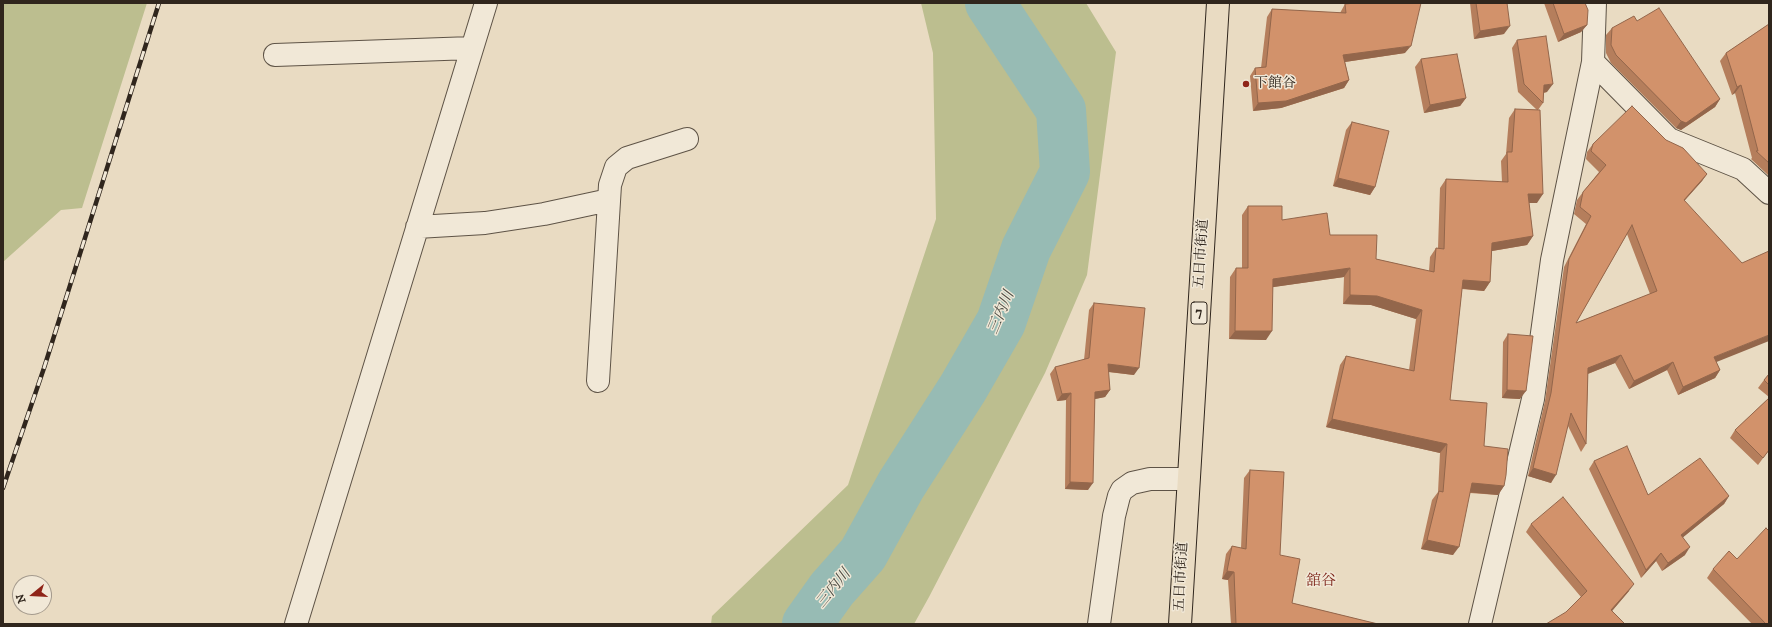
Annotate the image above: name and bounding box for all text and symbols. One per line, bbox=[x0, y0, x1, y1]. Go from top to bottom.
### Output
place label: 下館谷 bbox=[1254, 76, 1296, 92]
marker: 下館谷 bbox=[1241, 79, 1251, 89]
street label: 五日市街道 bbox=[1191, 218, 1213, 290]
water label: 三内川 bbox=[985, 289, 1019, 337]
road number: 7 bbox=[1191, 302, 1207, 324]
street label: 五日市街道 bbox=[1172, 542, 1192, 612]
water label: 三内川 bbox=[813, 566, 855, 612]
district label: 舘谷 bbox=[1306, 573, 1336, 591]
north arrow bbox=[12, 575, 52, 615]
text: N bbox=[13, 592, 30, 605]

